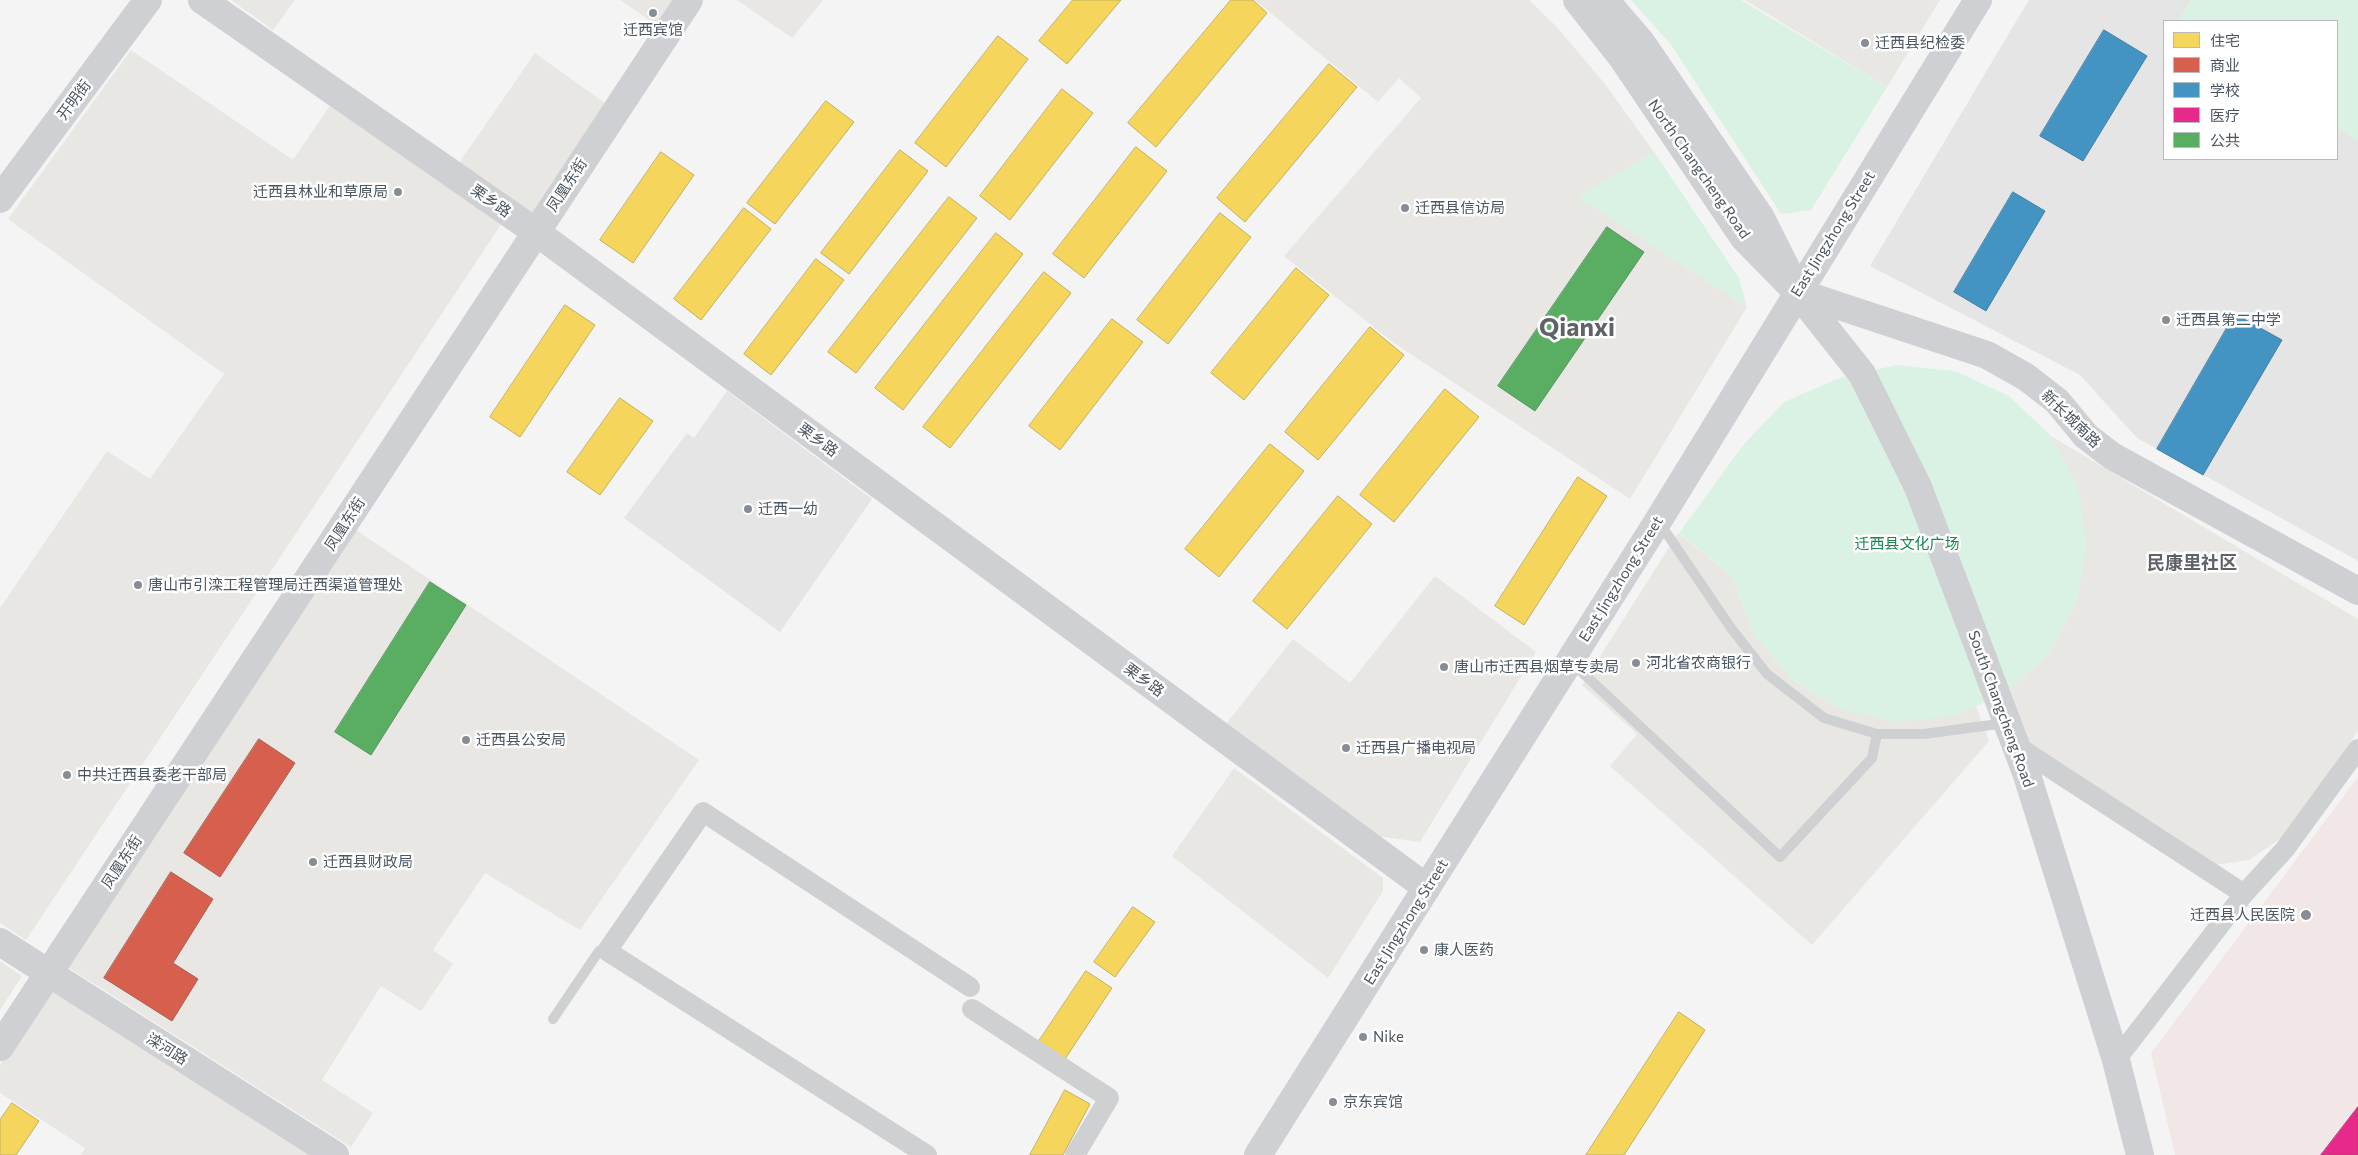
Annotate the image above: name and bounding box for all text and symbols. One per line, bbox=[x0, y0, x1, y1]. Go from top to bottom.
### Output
marker: 迁西宾馆 bbox=[647, 7, 659, 19]
legend bbox=[2163, 20, 2338, 160]
place label: 迁西宾馆 bbox=[623, 21, 683, 39]
text: 住宅 bbox=[2210, 31, 2240, 49]
place label: 迁西县纪检委 bbox=[1875, 34, 1965, 52]
marker: 迁西县纪检委 bbox=[1859, 37, 1871, 49]
text: 商业 bbox=[2210, 56, 2240, 74]
street label: 开明街 bbox=[53, 77, 95, 123]
text: 学校 bbox=[2210, 81, 2240, 99]
street label: North Changcheng Road bbox=[1644, 96, 1754, 242]
text: 医疗 bbox=[2210, 106, 2240, 124]
text: 公共 bbox=[2210, 131, 2240, 149]
street label: 凤凰东街 bbox=[543, 155, 591, 215]
street label: East Jingzhong Street bbox=[1787, 168, 1879, 300]
street label: 栗乡路 bbox=[467, 181, 515, 221]
place label: 迁西县林业和草原局 bbox=[253, 183, 388, 201]
marker: 迁西县林业和草原局 bbox=[392, 186, 404, 198]
place label: 迁西县信访局 bbox=[1415, 199, 1505, 217]
marker: 迁西县信访局 bbox=[1399, 202, 1411, 214]
place label: 迁西县第二中学 bbox=[2176, 311, 2281, 329]
district label: Qianxi bbox=[1539, 313, 1615, 343]
marker: 迁西县第二中学 bbox=[2160, 314, 2172, 326]
street label: 新长城南路 bbox=[2038, 386, 2104, 452]
street label: 栗乡路 bbox=[795, 419, 841, 461]
street label: 凤凰东街 bbox=[321, 494, 369, 554]
place label: 迁西一幼 bbox=[758, 500, 818, 518]
marker: 迁西一幼 bbox=[742, 503, 754, 515]
street label: East Jingzhong Street bbox=[1575, 513, 1667, 645]
park label: 迁西县文化广场 bbox=[1855, 535, 1959, 553]
district label: 民康里社区 bbox=[2147, 552, 2237, 574]
place label: 唐山市引滦工程管理局迁西渠道管理处 bbox=[148, 576, 403, 594]
marker: 唐山市引滦工程管理局迁西渠道管理处 bbox=[132, 579, 144, 591]
street label: South Changcheng Road bbox=[1964, 628, 2038, 790]
place label: 河北省农商银行 bbox=[1646, 654, 1751, 672]
marker: 河北省农商银行 bbox=[1630, 657, 1642, 669]
place label: 唐山市迁西县烟草专卖局 bbox=[1454, 658, 1619, 676]
street label: 栗乡路 bbox=[1121, 659, 1167, 701]
marker: 唐山市迁西县烟草专卖局 bbox=[1438, 661, 1450, 673]
place label: 迁西县公安局 bbox=[476, 731, 566, 749]
marker: 迁西县公安局 bbox=[460, 734, 472, 746]
place label: 迁西县广播电视局 bbox=[1356, 739, 1476, 757]
marker: 迁西县广播电视局 bbox=[1340, 742, 1352, 754]
place label: 中共迁西县委老干部局 bbox=[77, 766, 227, 784]
marker: 中共迁西县委老干部局 bbox=[61, 769, 73, 781]
street label: 凤凰东街 bbox=[98, 832, 146, 892]
place label: 迁西县财政局 bbox=[323, 853, 413, 871]
marker: 迁西县财政局 bbox=[307, 856, 319, 868]
street label: East Jingzhong Street bbox=[1360, 856, 1452, 988]
place label: 迁西县人民医院 bbox=[2190, 906, 2295, 924]
marker: 迁西县人民医院 bbox=[2299, 908, 2313, 922]
place label: 康人医药 bbox=[1434, 941, 1494, 959]
marker: 康人医药 bbox=[1418, 944, 1430, 956]
place label: Nike bbox=[1373, 1028, 1404, 1046]
street label: 滦河路 bbox=[143, 1029, 191, 1069]
marker: Nike bbox=[1357, 1031, 1369, 1043]
place label: 京东宾馆 bbox=[1343, 1093, 1403, 1111]
marker: 京东宾馆 bbox=[1327, 1096, 1339, 1108]

